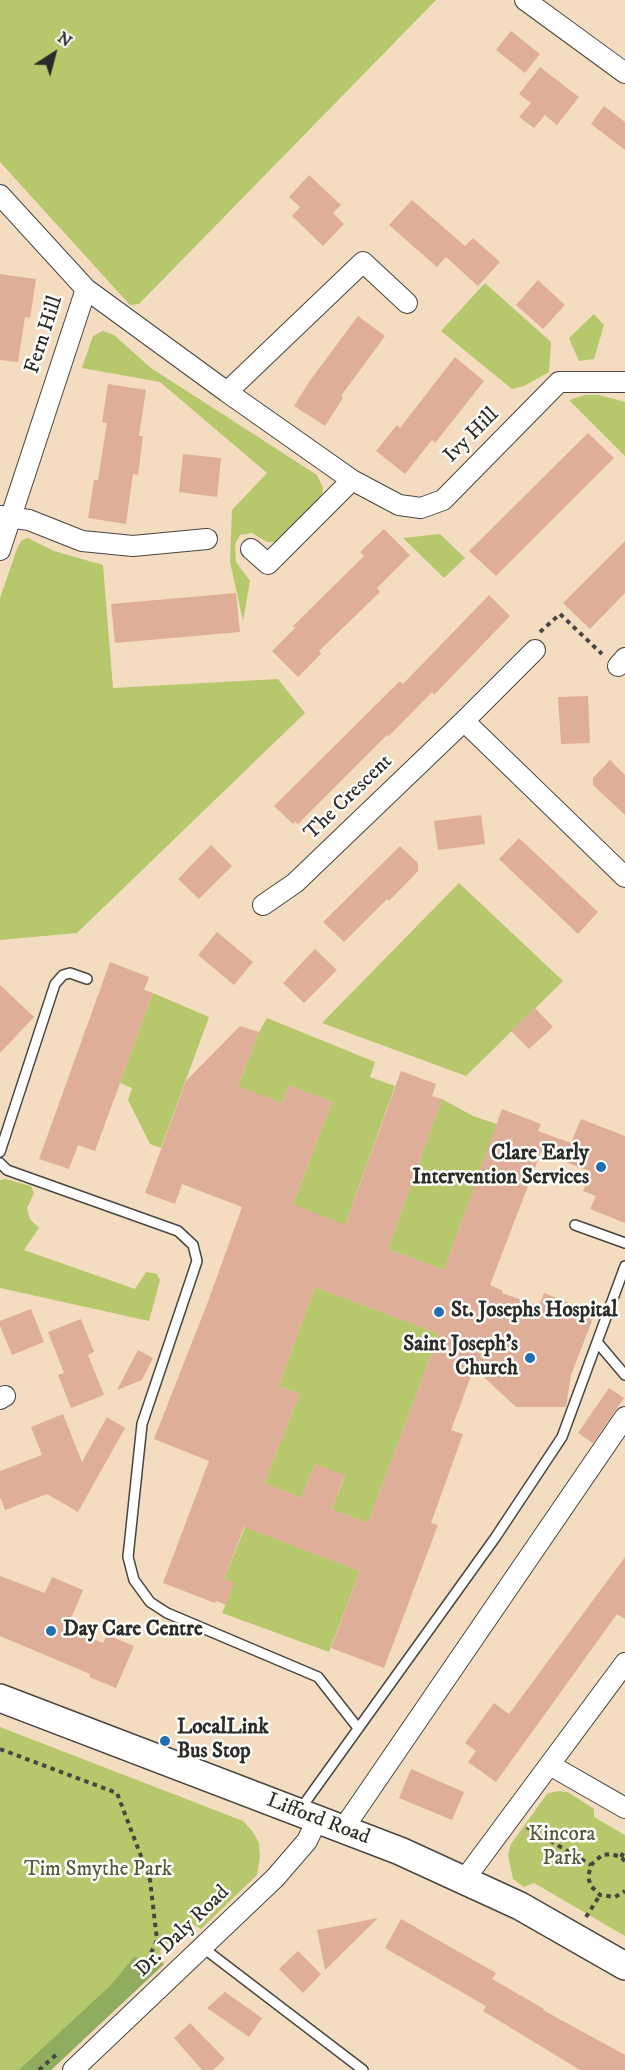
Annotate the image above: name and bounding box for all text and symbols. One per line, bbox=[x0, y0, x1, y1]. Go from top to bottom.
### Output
north arrow bbox=[24, 24, 84, 84]
text: N bbox=[53, 27, 76, 51]
street label: Fern Hill bbox=[21, 293, 69, 377]
street label: Ivy Hill bbox=[439, 403, 505, 469]
street label: The Crescent bbox=[300, 750, 398, 846]
place label: Clare Early Intervention Services bbox=[412, 1142, 589, 1192]
marker: Clare Early Intervention Services bbox=[594, 1160, 608, 1174]
place label: St. Josephs Hospital bbox=[451, 1299, 617, 1325]
marker: St. Josephs Hospital bbox=[432, 1305, 446, 1319]
place label: Saint Joseph's Church bbox=[403, 1333, 518, 1383]
marker: Saint Joseph's Church bbox=[523, 1351, 537, 1365]
place label: Day Care Centre bbox=[63, 1618, 203, 1644]
marker: Day Care Centre bbox=[44, 1624, 58, 1638]
place label: LocalLink Bus Stop bbox=[177, 1716, 269, 1766]
marker: LocalLink Bus Stop bbox=[158, 1734, 172, 1748]
street label: Lifford Road bbox=[263, 1789, 373, 1851]
park label: Kincora Park bbox=[529, 1823, 595, 1873]
park label: Tim Smythe Park bbox=[24, 1858, 172, 1884]
street label: Dr. Daly Road bbox=[131, 1881, 235, 1983]

